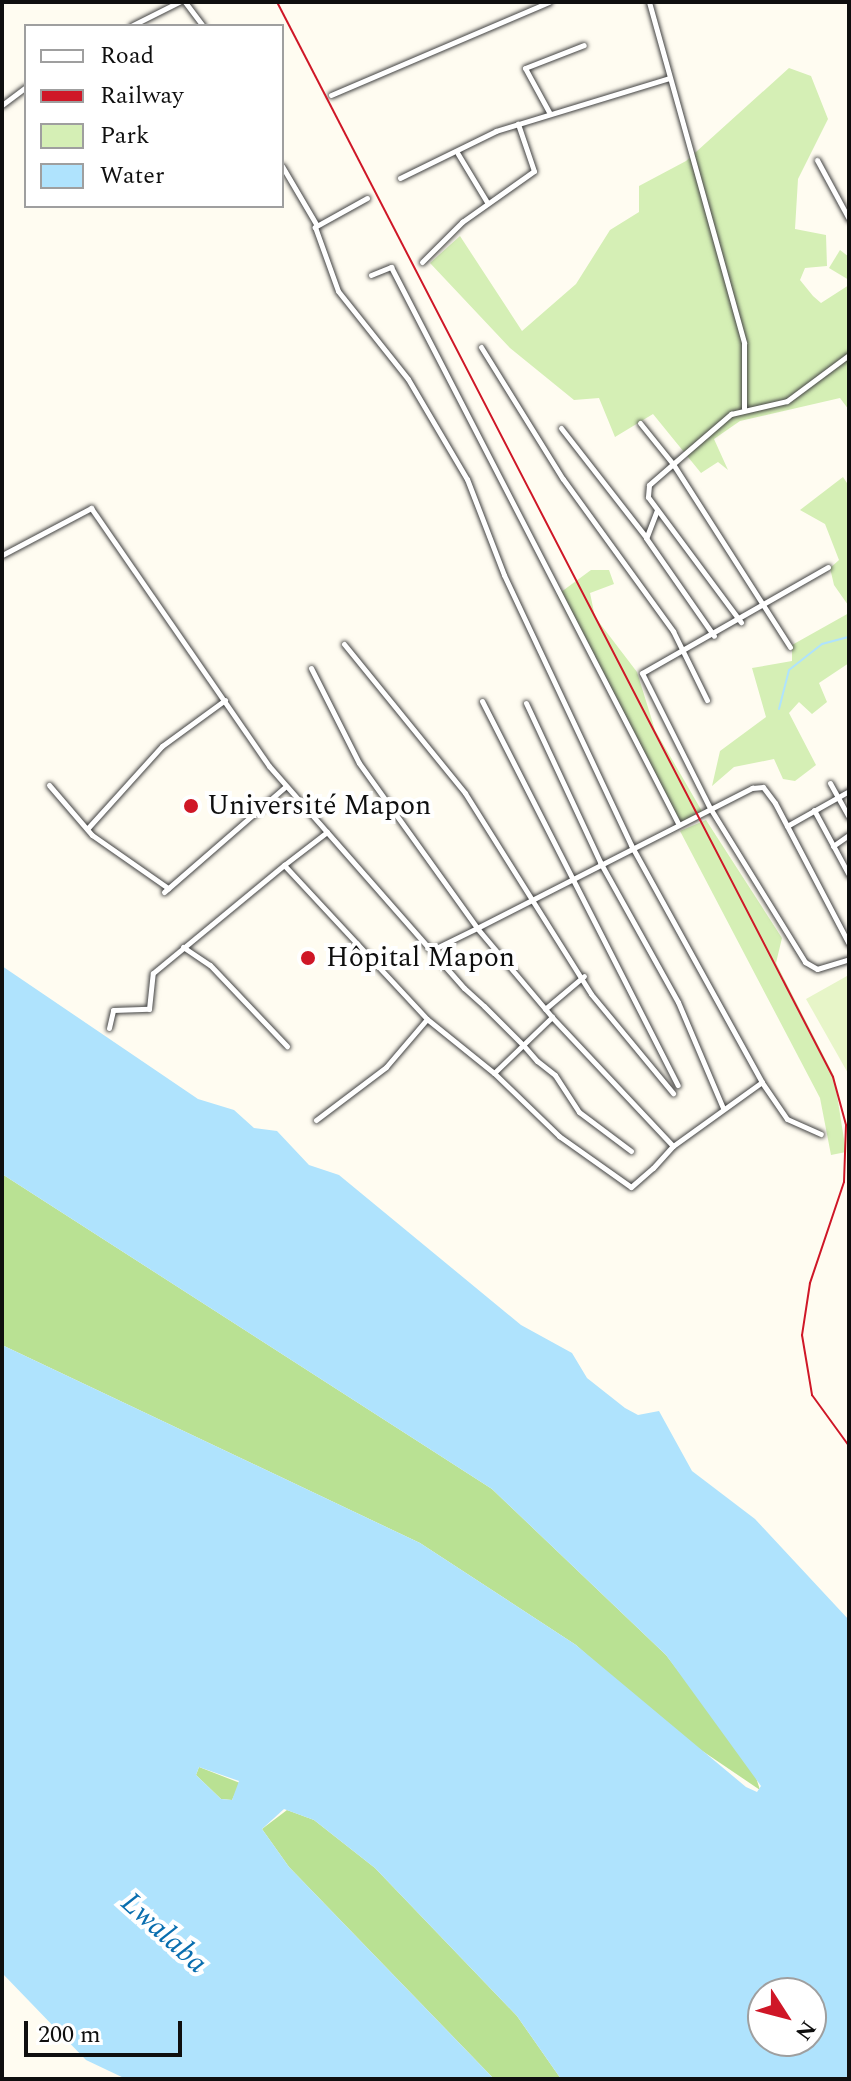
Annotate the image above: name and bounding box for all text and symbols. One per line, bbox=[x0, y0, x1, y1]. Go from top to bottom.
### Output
legend bbox=[24, 24, 284, 208]
text: Road bbox=[100, 38, 154, 74]
text: Railway bbox=[100, 78, 184, 114]
text: Park bbox=[100, 118, 150, 154]
text: Water bbox=[100, 158, 164, 194]
place label: Université Mapon bbox=[207, 789, 431, 823]
marker: Université Mapon bbox=[182, 797, 200, 815]
place label: Hôpital Mapon bbox=[326, 941, 515, 975]
marker: Hôpital Mapon bbox=[297, 947, 319, 969]
water label: Lwalaba bbox=[113, 1885, 215, 1981]
north arrow bbox=[747, 1977, 827, 2057]
scale bar bbox=[28, 2005, 186, 2055]
text: N bbox=[787, 2013, 824, 2047]
text: 200 m bbox=[38, 2017, 101, 2053]

